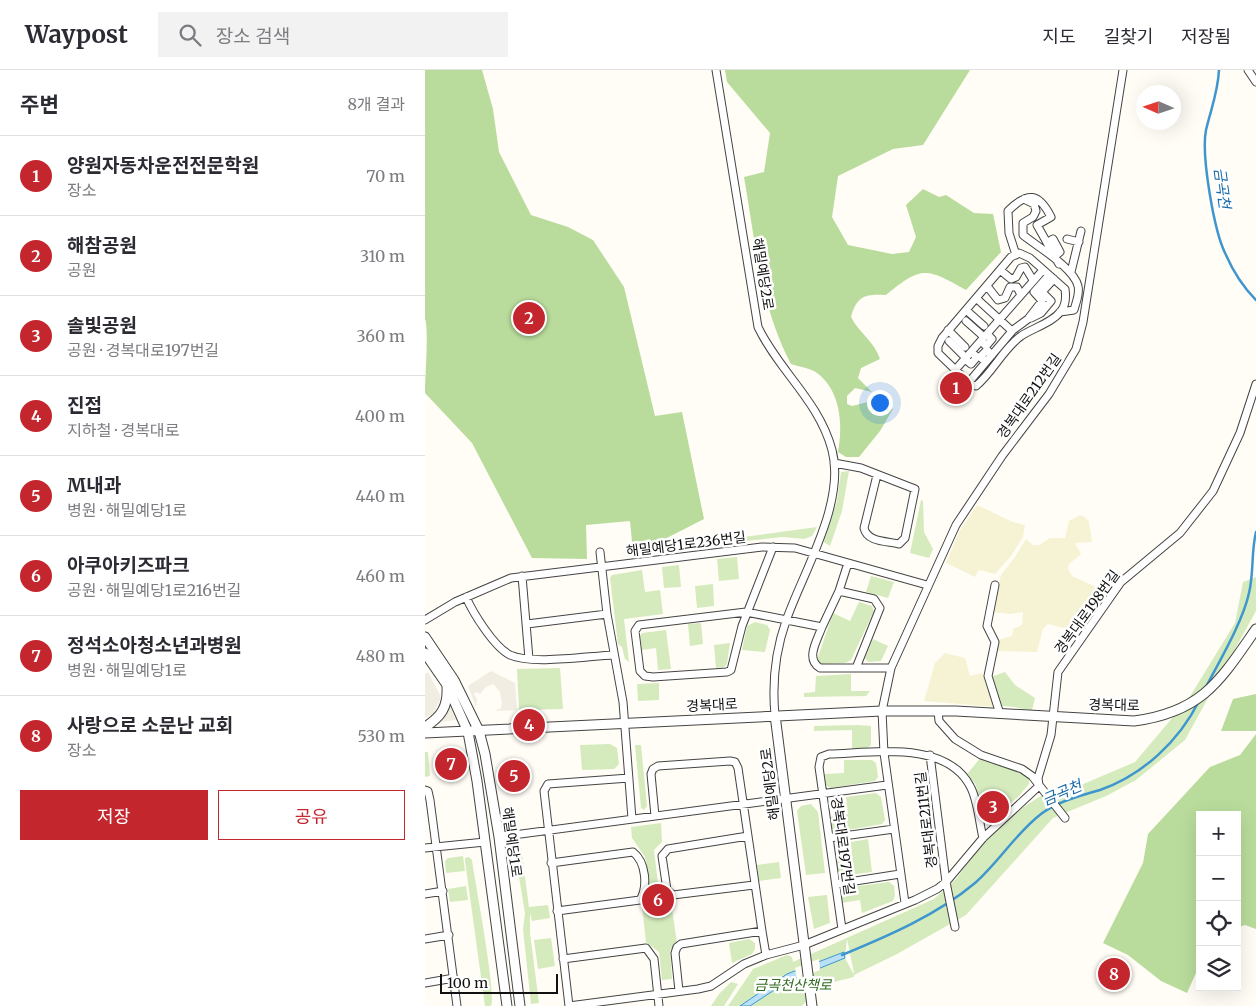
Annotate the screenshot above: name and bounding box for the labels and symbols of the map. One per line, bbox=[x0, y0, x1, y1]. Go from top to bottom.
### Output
north arrow bbox=[1136, 85, 1181, 130]
water label: 금곡천 bbox=[1210, 166, 1235, 212]
street label: 해밀예당2로 bbox=[748, 237, 778, 311]
pin: 2 bbox=[513, 299, 545, 337]
street label: 경복대로212번길 bbox=[993, 350, 1065, 442]
pin: 1 bbox=[940, 369, 972, 407]
your location bbox=[867, 390, 893, 416]
street label: 해밀예당1로236번길 bbox=[625, 528, 747, 560]
street label: 경복대로198번길 bbox=[1050, 566, 1124, 658]
street label: 경복대로 bbox=[686, 695, 738, 715]
street label: 경복대로 bbox=[1088, 696, 1140, 714]
pin: 4 bbox=[513, 706, 545, 744]
pin: 7 bbox=[435, 745, 467, 783]
street label: 해밀예당2로 bbox=[757, 747, 783, 821]
pin: 5 bbox=[498, 757, 530, 795]
street label: 경복대로211번길 bbox=[911, 771, 941, 869]
water label: 금곡천 bbox=[1039, 775, 1087, 809]
pin: 3 bbox=[977, 788, 1009, 826]
street label: 경복대로197번길 bbox=[827, 796, 859, 896]
street label: 해밀예당1로 bbox=[498, 806, 526, 878]
pin: 6 bbox=[642, 881, 674, 919]
pin: 8 bbox=[1098, 955, 1130, 993]
scale bar bbox=[440, 971, 557, 994]
park label: 금곡천산책로 bbox=[754, 976, 833, 994]

